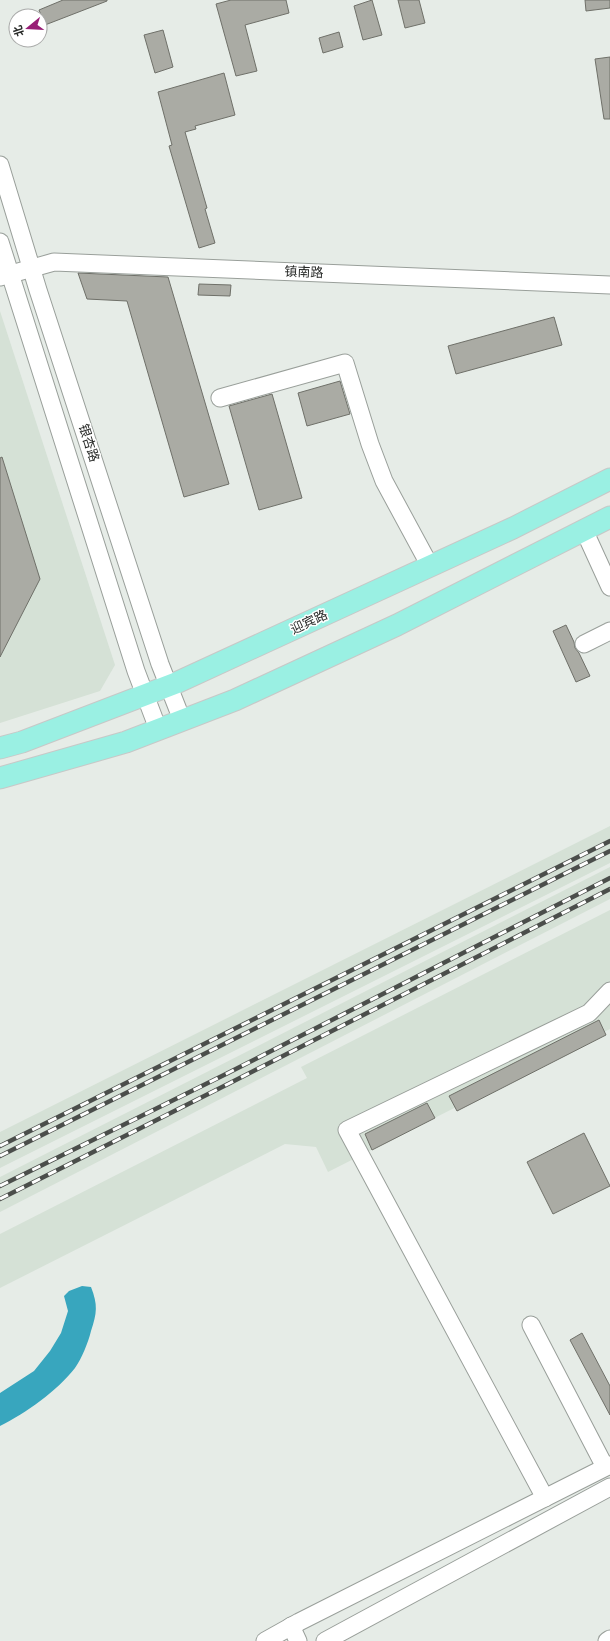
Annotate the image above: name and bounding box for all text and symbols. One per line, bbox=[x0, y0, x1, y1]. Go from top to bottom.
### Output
north arrow bbox=[8, 8, 48, 48]
text: 北 bbox=[11, 24, 27, 38]
street label: 镇南路 bbox=[284, 264, 324, 280]
street label: 银杏路 bbox=[76, 422, 102, 464]
street label: 迎宾路 bbox=[288, 607, 330, 637]

